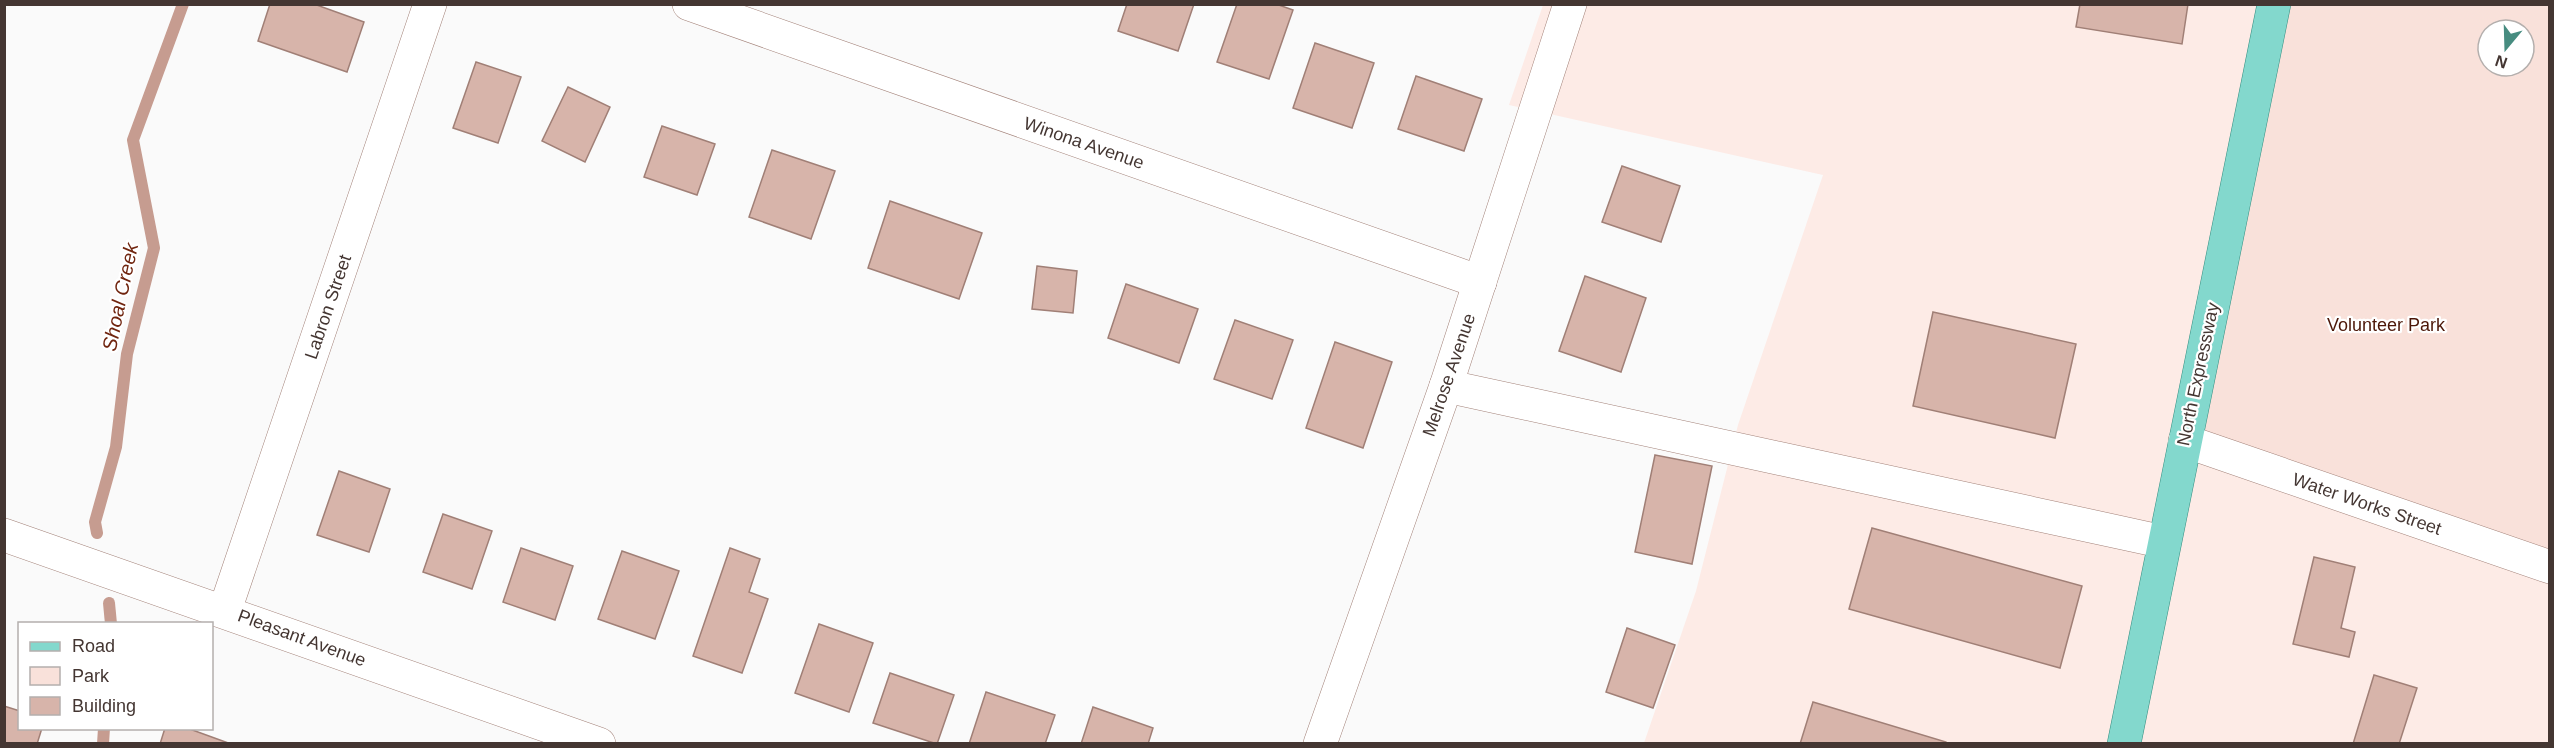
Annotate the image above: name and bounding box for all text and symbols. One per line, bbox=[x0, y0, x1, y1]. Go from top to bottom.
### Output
north arrow bbox=[2476, 18, 2536, 78]
text: N bbox=[2493, 52, 2510, 72]
street label: Winona Avenue bbox=[1021, 113, 1147, 173]
water label: Shoal Creek bbox=[98, 240, 142, 353]
street label: Labron Street bbox=[301, 252, 355, 362]
street label: North Expressway bbox=[2173, 300, 2223, 448]
street label: Melrose Avenue bbox=[1419, 311, 1479, 439]
park label: Volunteer Park bbox=[2327, 315, 2446, 335]
street label: Water Works Street bbox=[2290, 469, 2444, 539]
street label: Pleasant Avenue bbox=[235, 606, 369, 670]
legend bbox=[18, 622, 213, 730]
text: Road bbox=[72, 636, 115, 656]
text: Park bbox=[72, 666, 110, 686]
text: Building bbox=[72, 696, 136, 716]

